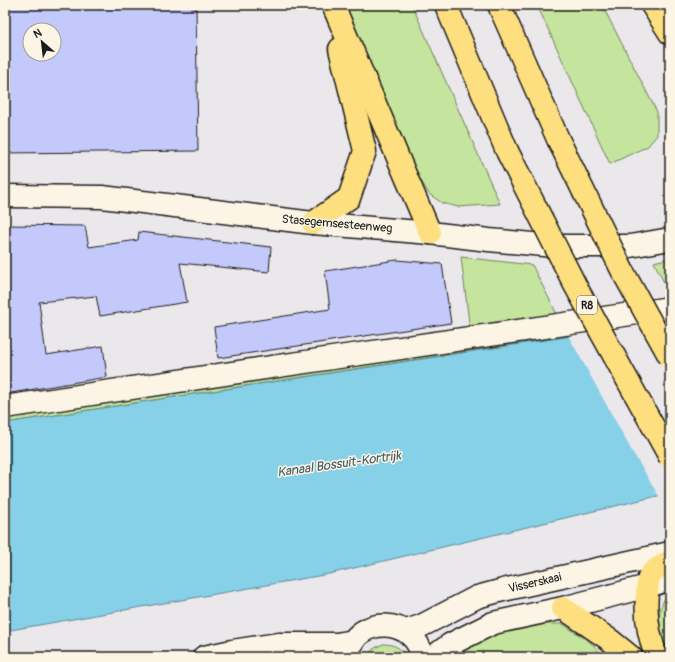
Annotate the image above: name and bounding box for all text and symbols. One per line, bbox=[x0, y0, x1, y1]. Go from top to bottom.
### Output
north arrow bbox=[22, 22, 62, 62]
text: N bbox=[31, 26, 44, 41]
street label: Stasegemsesteenweg bbox=[281, 212, 393, 236]
road number: R8 bbox=[577, 296, 597, 314]
water label: Kanaal Bossuit-Kortrijk bbox=[276, 447, 403, 481]
street label: Visserskaai bbox=[507, 570, 563, 596]

